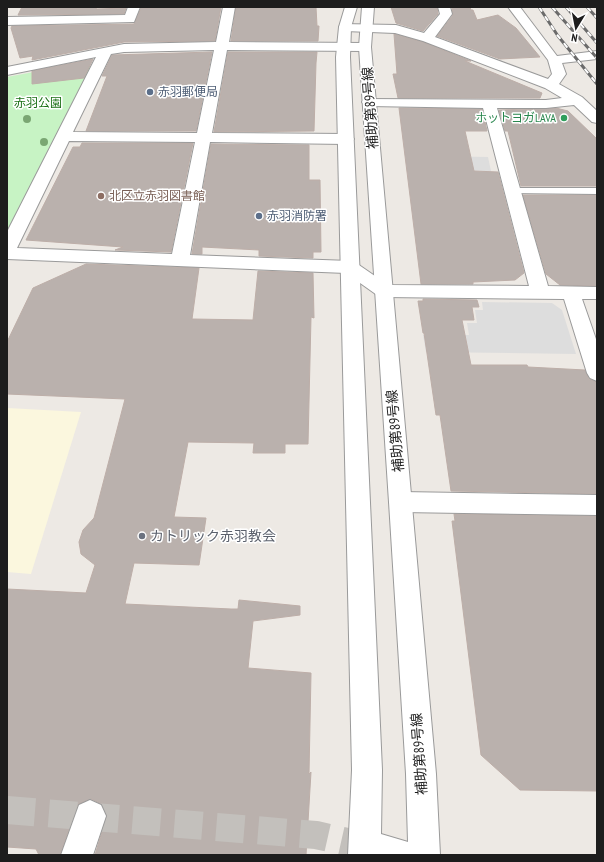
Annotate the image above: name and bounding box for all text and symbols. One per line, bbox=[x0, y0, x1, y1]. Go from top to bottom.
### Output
north arrow bbox=[556, 8, 596, 48]
text: N bbox=[570, 30, 578, 45]
street label: 補助第89号線 bbox=[358, 66, 382, 150]
place label: 赤羽郵便局 bbox=[158, 84, 218, 99]
marker: 赤羽郵便局 bbox=[145, 87, 155, 97]
park label: 赤羽公園 bbox=[14, 95, 62, 110]
place label: ホットヨガLAVA bbox=[475, 110, 556, 125]
marker: ホットヨガLAVA bbox=[559, 113, 569, 123]
place label: 北区立赤羽図書館 bbox=[109, 188, 205, 203]
marker: 北区立赤羽図書館 bbox=[96, 191, 106, 201]
place label: 赤羽消防署 bbox=[267, 208, 327, 223]
marker: 赤羽消防署 bbox=[254, 211, 264, 221]
street label: 補助第89号線 bbox=[382, 389, 408, 473]
place label: カトリック赤羽教会 bbox=[150, 527, 276, 545]
marker: カトリック赤羽教会 bbox=[137, 531, 147, 541]
street label: 補助第89号線 bbox=[407, 712, 431, 796]

